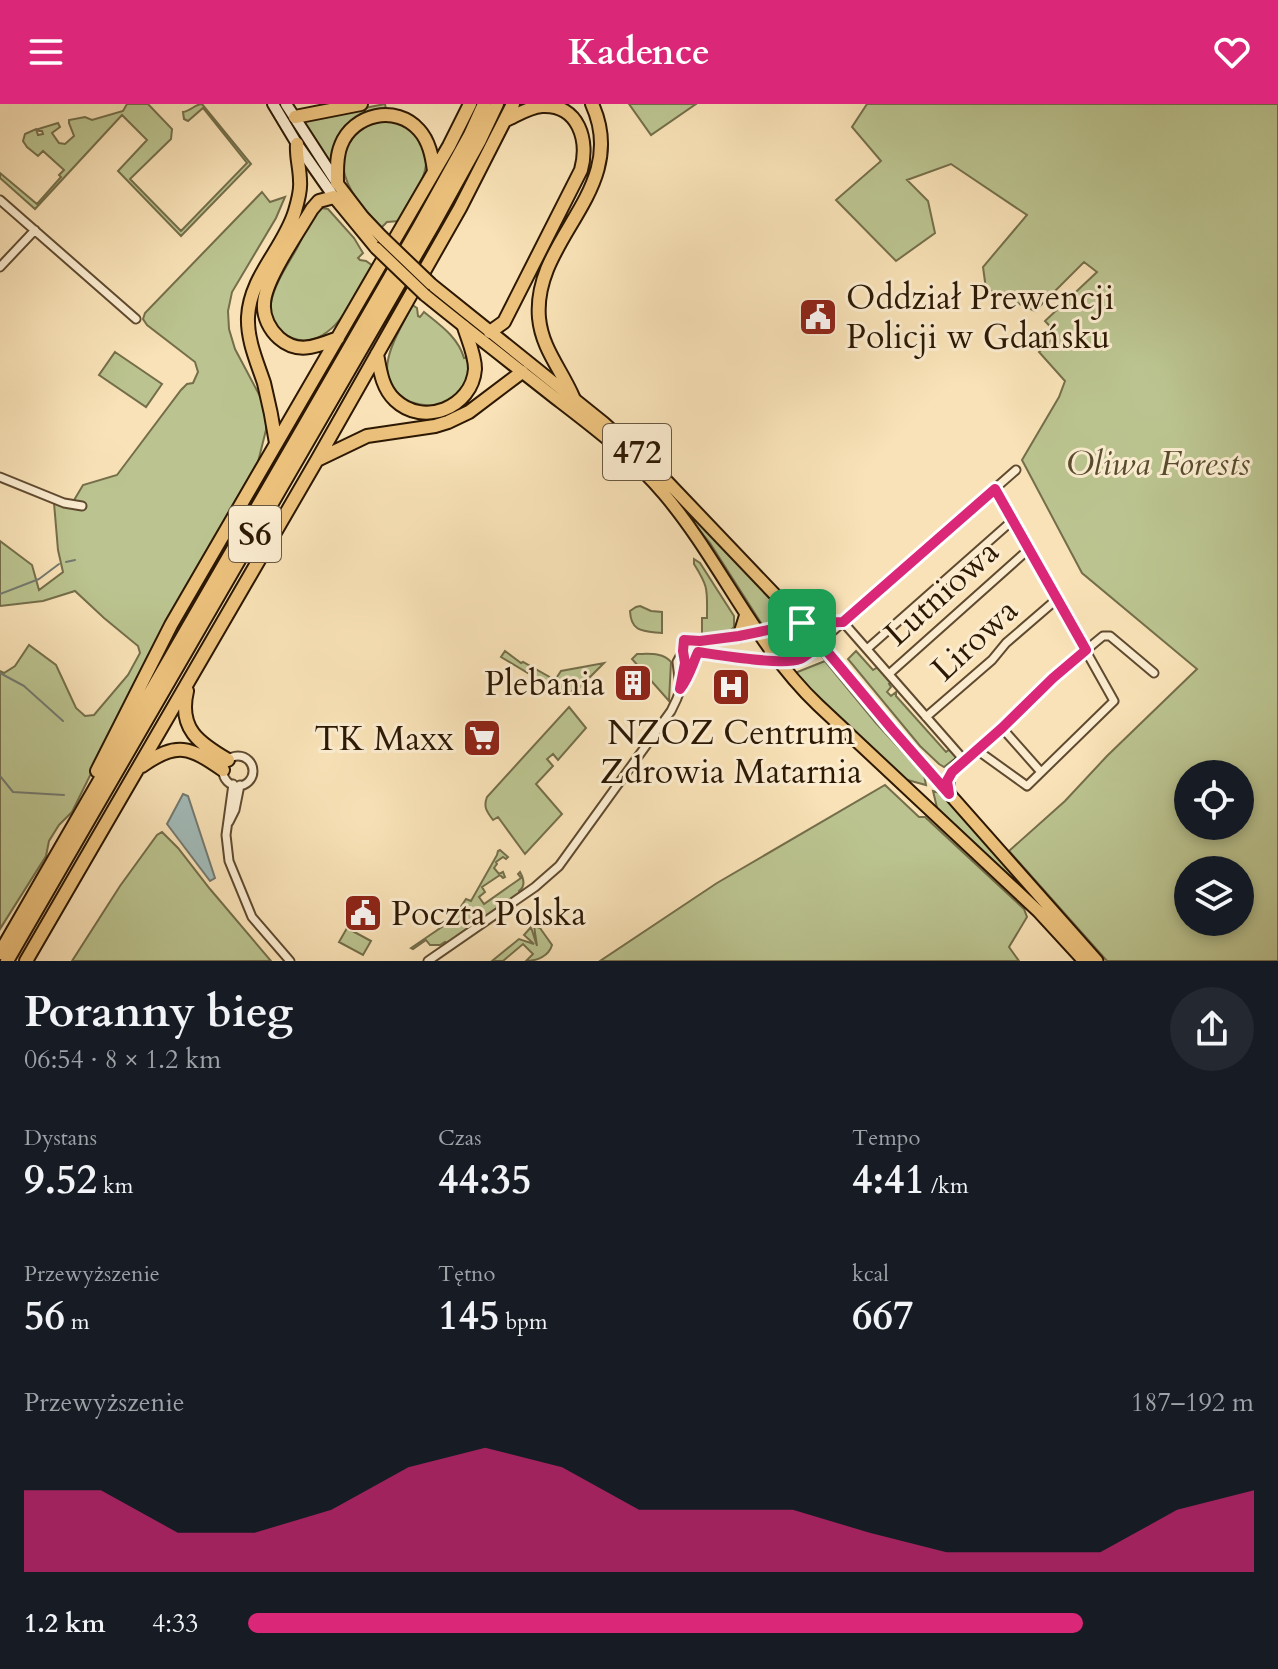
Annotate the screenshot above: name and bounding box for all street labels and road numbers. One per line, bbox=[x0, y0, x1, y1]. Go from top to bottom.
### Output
road number: 472 bbox=[603, 424, 671, 480]
road number: S6 bbox=[229, 506, 281, 562]
street label: Lutniowa bbox=[875, 529, 1009, 656]
street label: Lirowa bbox=[921, 588, 1028, 692]

